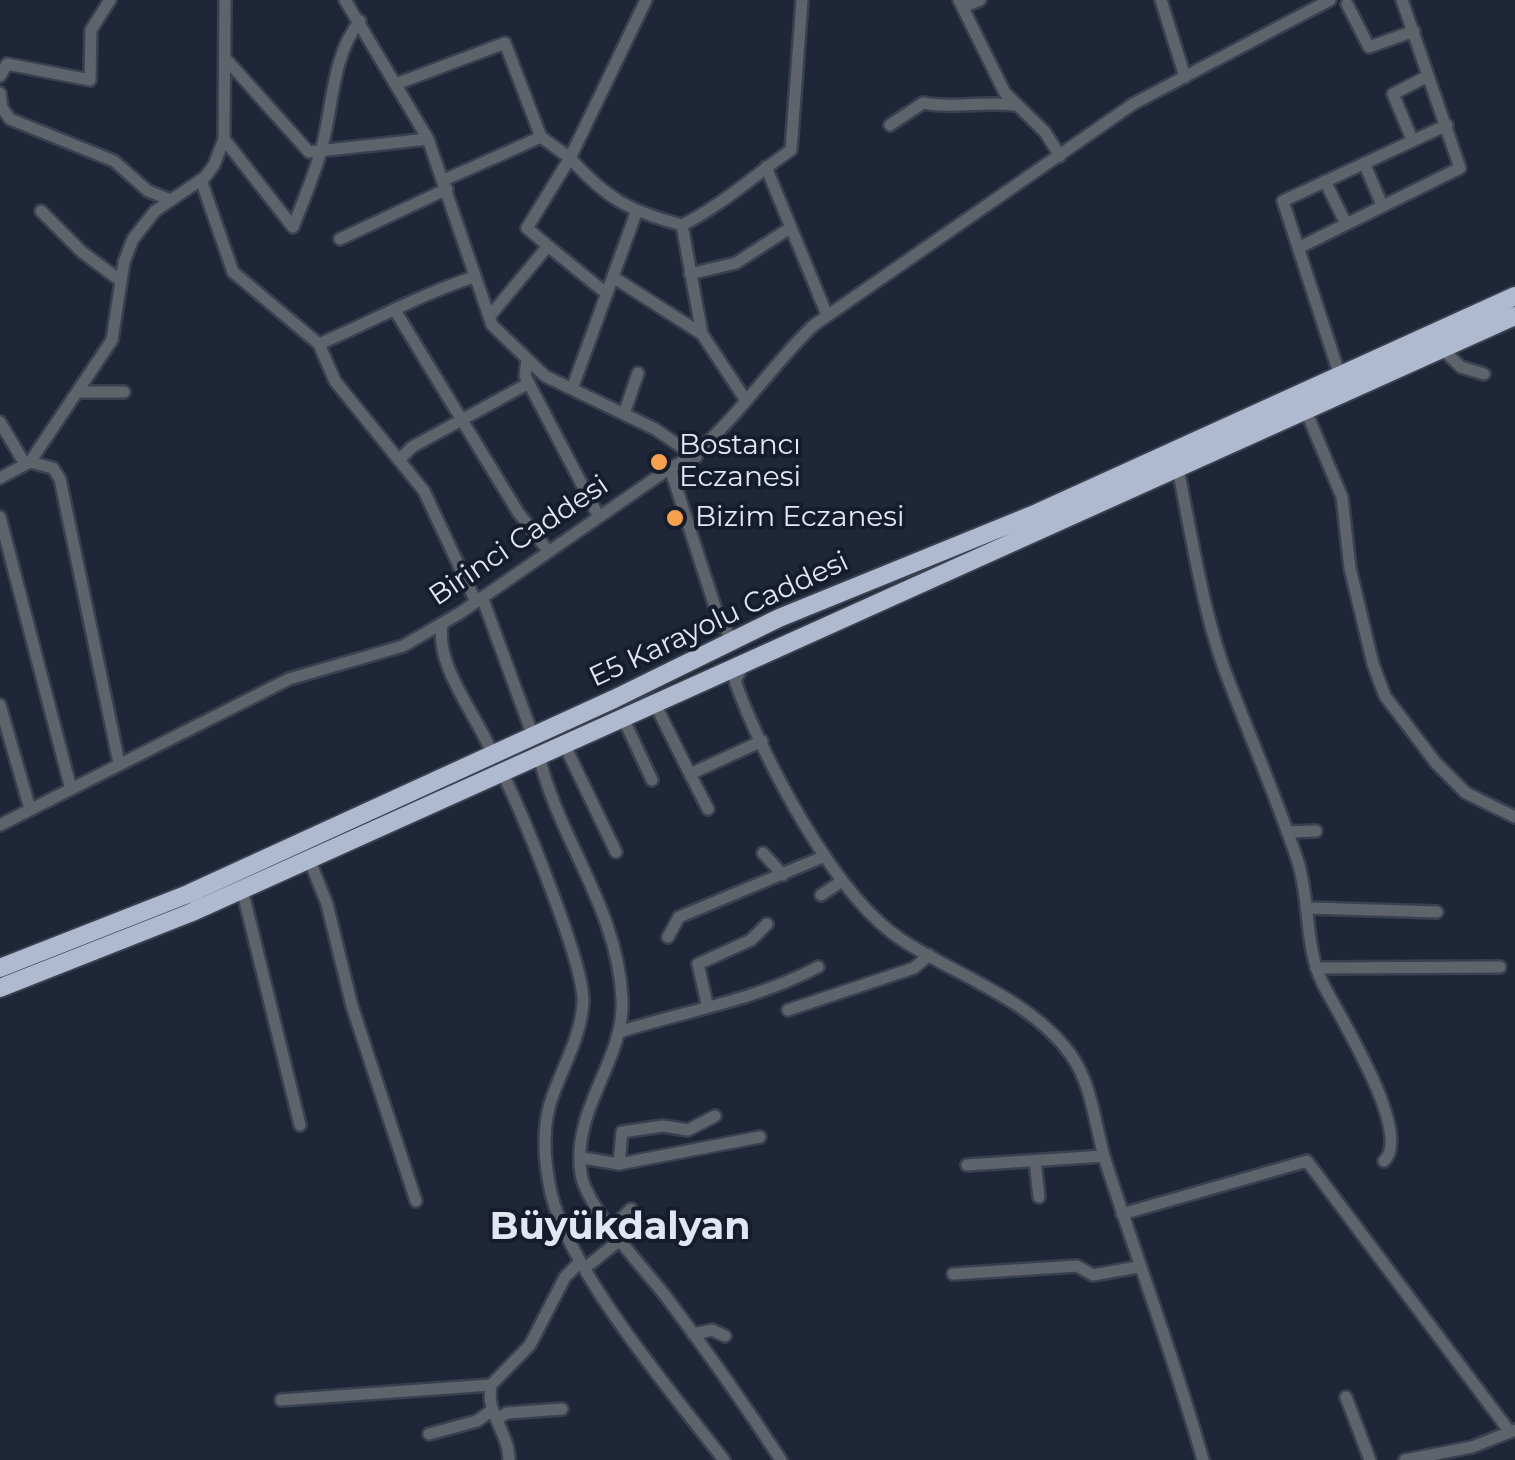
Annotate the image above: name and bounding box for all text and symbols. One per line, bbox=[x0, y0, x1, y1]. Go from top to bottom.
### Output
place label: Bostancı Eczanesi bbox=[679, 429, 801, 495]
marker: Bostancı Eczanesi bbox=[648, 451, 670, 473]
street label: Birinci Caddesi bbox=[423, 469, 615, 613]
place label: Bizim Eczanesi bbox=[695, 501, 904, 535]
marker: Bizim Eczanesi bbox=[664, 507, 686, 529]
street label: E5 Karayolu Caddesi bbox=[584, 545, 854, 695]
district label: Büyükdalyan bbox=[490, 1205, 750, 1251]

